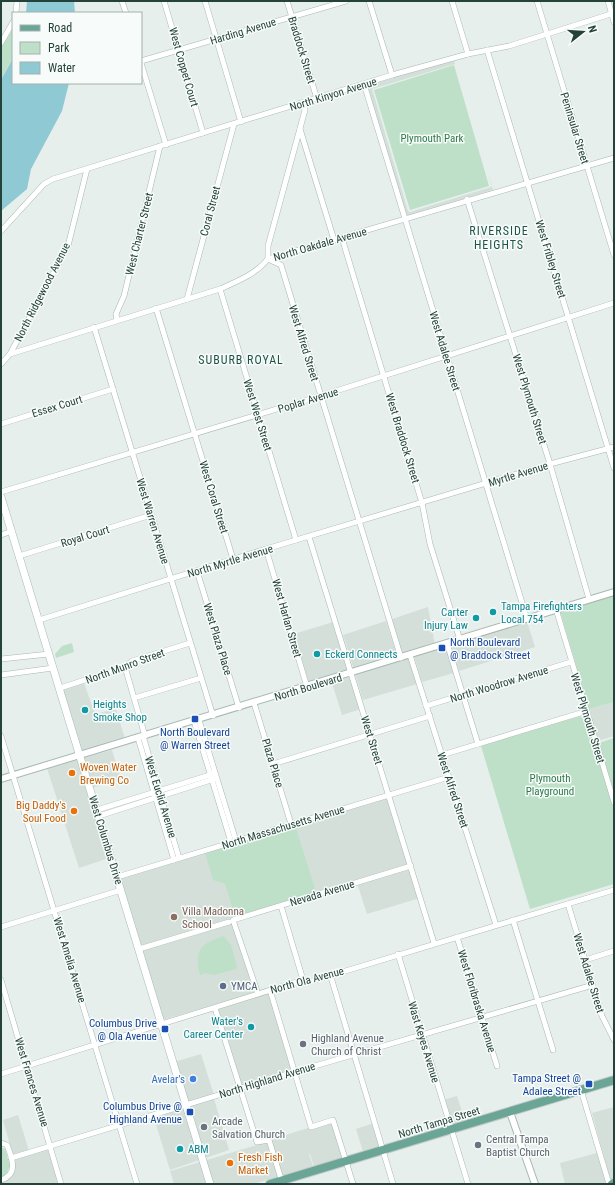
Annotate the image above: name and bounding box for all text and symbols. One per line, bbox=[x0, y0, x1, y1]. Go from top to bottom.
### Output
legend bbox=[12, 12, 142, 84]
north arrow bbox=[563, 12, 603, 52]
street label: Harding Avenue bbox=[209, 15, 278, 48]
street label: Braddock Street bbox=[285, 15, 318, 85]
text: Road bbox=[48, 21, 72, 35]
text: N bbox=[585, 24, 599, 35]
street label: West Coppet Court bbox=[166, 26, 201, 108]
text: Park bbox=[48, 41, 70, 55]
text: Water bbox=[48, 61, 76, 75]
street label: North Kinyon Avenue bbox=[288, 75, 378, 114]
street label: Peninsular Street bbox=[557, 91, 592, 166]
park label: Plymouth Park bbox=[400, 132, 464, 145]
street label: Coral Street bbox=[198, 185, 223, 237]
street label: West Charter Street bbox=[123, 191, 156, 277]
street label: West Fribley Street bbox=[532, 218, 569, 300]
district label: RIVERSIDE HEIGHTS bbox=[469, 224, 529, 252]
street label: North Oakdale Avenue bbox=[272, 225, 368, 264]
street label: North Ridgewood Avenue bbox=[12, 241, 73, 344]
street label: West Alfred Street bbox=[286, 304, 321, 383]
street label: West Adalee Street bbox=[426, 310, 463, 392]
district label: SUBURB ROYAL bbox=[198, 353, 284, 367]
street label: West Plymouth Street bbox=[510, 353, 549, 446]
street label: West West Street bbox=[240, 378, 275, 452]
street label: Poplar Avenue bbox=[276, 385, 340, 416]
street label: West Braddock Street bbox=[383, 392, 422, 485]
street label: Essex Court bbox=[30, 393, 84, 420]
street label: West Coral Street bbox=[196, 459, 231, 535]
street label: Myrtle Avenue bbox=[487, 459, 550, 490]
street label: West Warren Avenue bbox=[133, 477, 172, 566]
street label: Royal Court bbox=[59, 523, 111, 550]
street label: North Myrtle Avenue bbox=[186, 542, 274, 581]
street label: West Harlan Street bbox=[269, 577, 304, 659]
place label: Tampa Firefighters Local 754 bbox=[501, 600, 582, 626]
street label: West Plaza Place bbox=[200, 601, 235, 677]
place label: Carter Injury Law bbox=[424, 606, 469, 632]
marker: Tampa Firefighters Local 754 bbox=[488, 607, 498, 617]
marker: Carter Injury Law bbox=[471, 613, 481, 623]
place label: North Boulevard @ Braddock Street bbox=[450, 636, 530, 662]
marker: North Boulevard @ Braddock Street bbox=[437, 643, 447, 653]
street label: North Munro Street bbox=[84, 646, 166, 687]
place label: Eckerd Connects bbox=[325, 648, 398, 661]
marker: Eckerd Connects bbox=[312, 649, 322, 659]
street label: North Woodrow Avenue bbox=[449, 663, 550, 706]
street label: North Boulevard bbox=[273, 671, 344, 704]
street label: West Plymouth Street bbox=[568, 672, 607, 765]
place label: Heights Smoke Shop bbox=[93, 698, 147, 724]
marker: Heights Smoke Shop bbox=[80, 705, 90, 715]
marker: North Boulevard @ Warren Street bbox=[190, 714, 200, 724]
street label: West Street bbox=[358, 714, 385, 766]
place label: North Boulevard @ Warren Street bbox=[160, 726, 230, 752]
street label: Plaza Place bbox=[259, 737, 286, 789]
street label: West Alfred Street bbox=[434, 751, 471, 830]
street label: West Euclid Avenue bbox=[142, 755, 179, 840]
place label: Woven Water Brewing Co bbox=[80, 761, 137, 787]
marker: Woven Water Brewing Co bbox=[67, 768, 77, 778]
park label: Plymouth Playground bbox=[526, 772, 574, 798]
street label: West Columbus Drive bbox=[86, 794, 125, 886]
place label: Big Daddy's Soul Food bbox=[16, 799, 66, 825]
street label: North Massachusetts Avenue bbox=[220, 803, 346, 852]
marker: Big Daddy's Soul Food bbox=[69, 806, 79, 816]
street label: Nevada Avenue bbox=[288, 878, 356, 909]
place label: Villa Madonna School bbox=[182, 905, 244, 931]
marker: Villa Madonna School bbox=[169, 912, 179, 922]
street label: West Amelia Avenue bbox=[50, 916, 89, 1004]
street label: West Adalee Street bbox=[570, 932, 607, 1014]
street label: West Floribraska Avenue bbox=[455, 948, 498, 1054]
street label: North Ola Avenue bbox=[269, 964, 345, 997]
place label: YMCA bbox=[231, 980, 258, 993]
marker: YMCA bbox=[218, 981, 228, 991]
street label: Wast Keyes Avenue bbox=[405, 1000, 442, 1084]
place label: Water's Career Center bbox=[184, 1015, 244, 1041]
place label: Columbus Drive @ Ola Avenue bbox=[89, 1017, 157, 1043]
marker: Water's Career Center bbox=[246, 1022, 256, 1032]
marker: Columbus Drive @ Ola Avenue bbox=[160, 1024, 170, 1034]
place label: Highland Avenue Church of Christ bbox=[311, 1032, 384, 1058]
street label: West Frances Avenue bbox=[12, 1036, 51, 1128]
marker: Highland Avenue Church of Christ bbox=[298, 1039, 308, 1049]
street label: North Highland Avenue bbox=[217, 1060, 317, 1101]
place label: Tampa Street @ Adalee Street bbox=[512, 1072, 581, 1098]
place label: Avelar's bbox=[151, 1073, 185, 1086]
marker: Avelar's bbox=[188, 1074, 198, 1084]
marker: Tampa Street @ Adalee Street bbox=[584, 1079, 594, 1089]
place label: Columbus Drive @ Highland Avenue bbox=[103, 1100, 182, 1126]
street label: North Tampa Street bbox=[397, 1104, 481, 1141]
marker: Columbus Drive @ Highland Avenue bbox=[185, 1107, 195, 1117]
place label: Arcade Salvation Church bbox=[212, 1115, 285, 1141]
marker: Arcade Salvation Church bbox=[199, 1122, 209, 1132]
place label: Central Tampa Baptist Church bbox=[486, 1133, 550, 1159]
marker: Central Tampa Baptist Church bbox=[473, 1140, 483, 1150]
place label: ABM bbox=[188, 1143, 209, 1156]
marker: ABM bbox=[175, 1144, 185, 1154]
place label: Fresh Fish Market bbox=[238, 1151, 283, 1177]
marker: Fresh Fish Market bbox=[225, 1158, 235, 1168]

